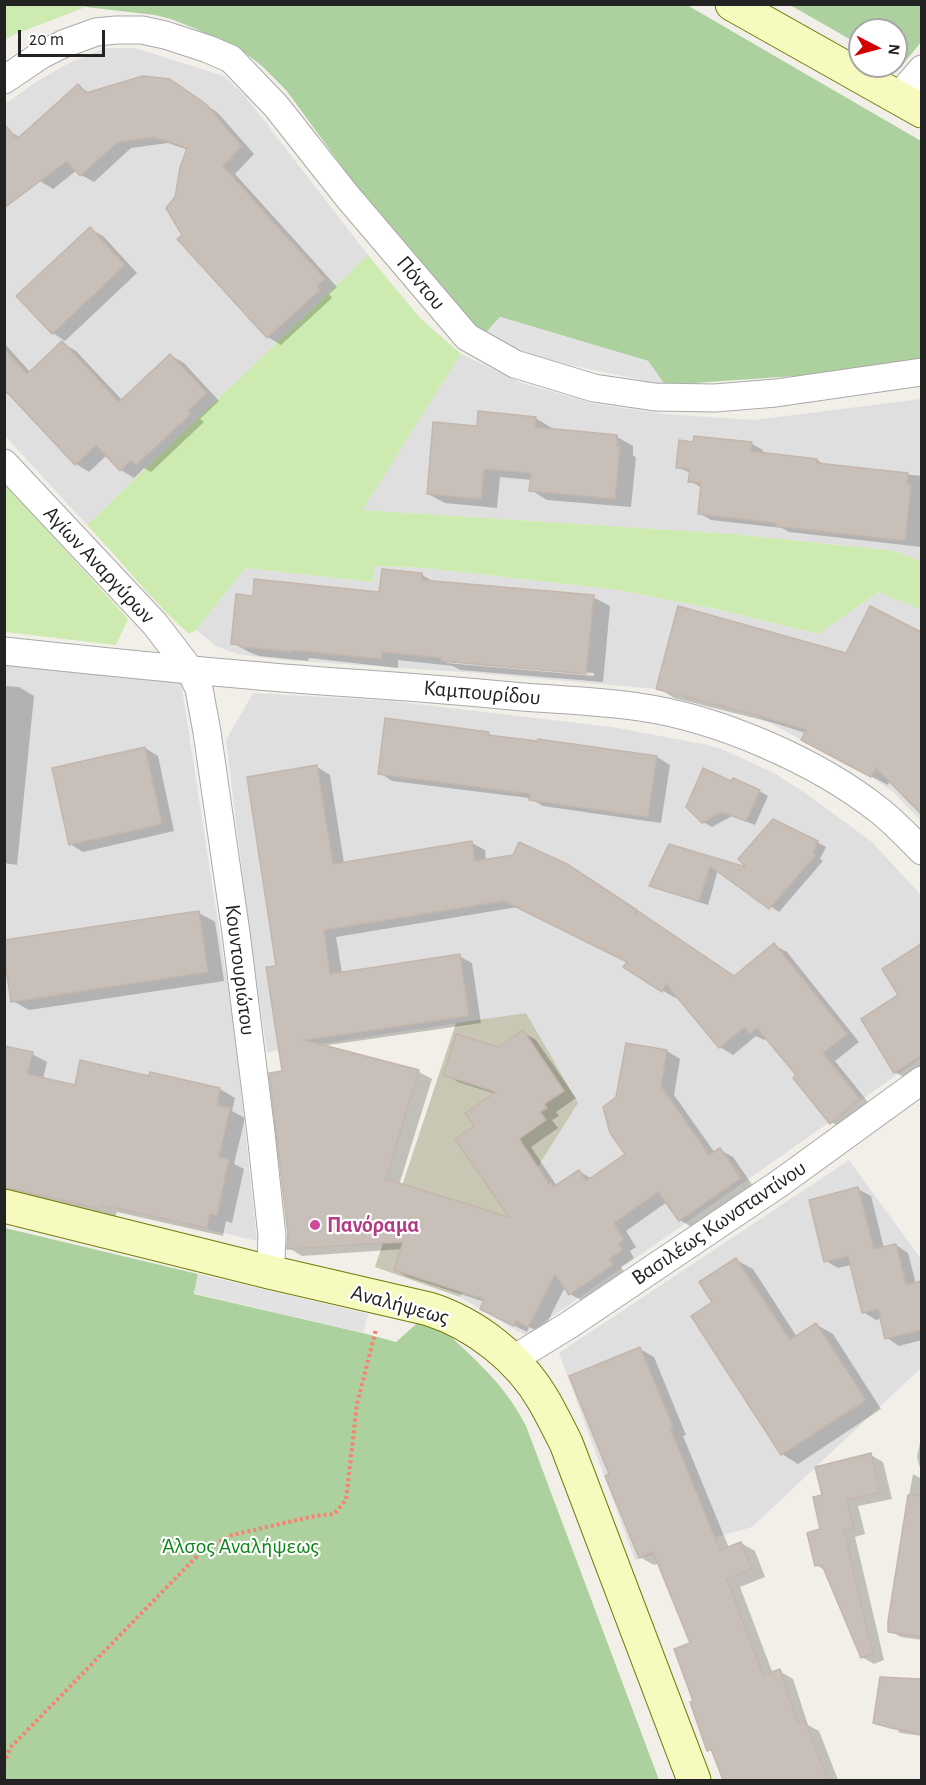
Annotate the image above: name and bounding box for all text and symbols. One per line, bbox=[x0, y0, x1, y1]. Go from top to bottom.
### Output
scale bar bbox=[21, 18, 108, 56]
north arrow bbox=[848, 18, 908, 78]
text: 20 m bbox=[29, 31, 64, 49]
text: N bbox=[885, 43, 902, 56]
street label: Πόντου bbox=[391, 251, 451, 315]
street label: Αγίων Αναργύρων bbox=[38, 500, 160, 630]
street label: Καμπουρίδου bbox=[422, 675, 542, 711]
street label: Κουντουριώτου bbox=[219, 903, 261, 1037]
street label: Βασιλέως Κωνσταντίνου bbox=[627, 1155, 811, 1291]
place label: Πανόραμα bbox=[327, 1212, 419, 1238]
marker: Πανόραμα bbox=[308, 1218, 322, 1232]
street label: Αναλήψεως bbox=[348, 1279, 452, 1331]
park label: Άλσος Αναλήψεως bbox=[161, 1533, 319, 1559]

